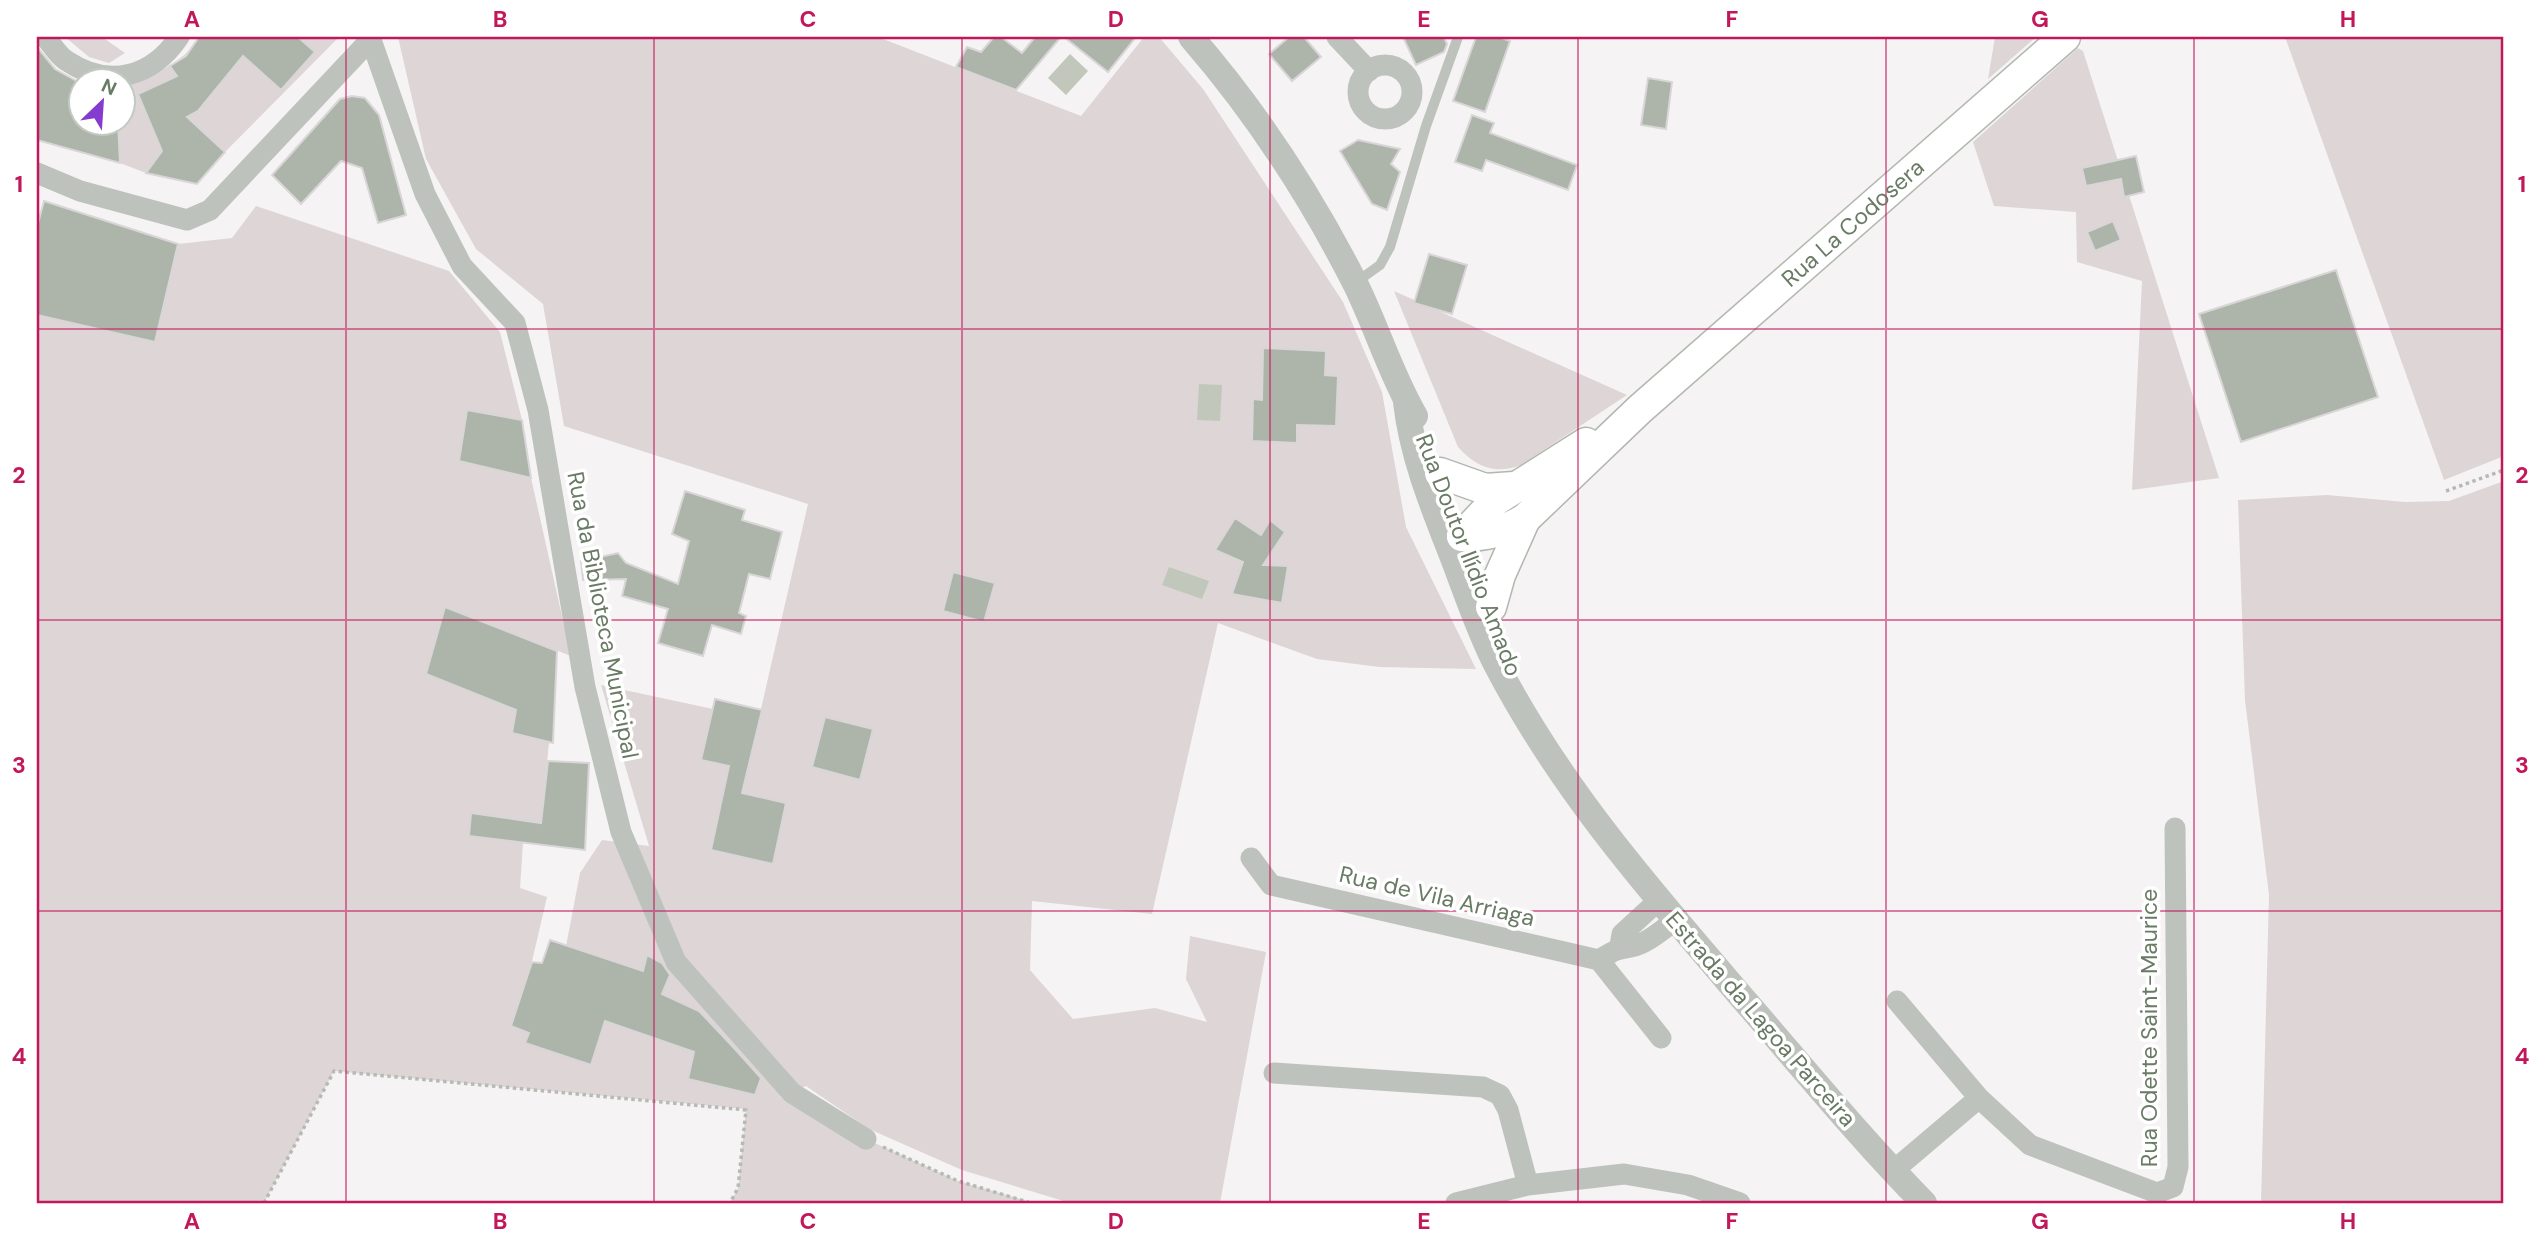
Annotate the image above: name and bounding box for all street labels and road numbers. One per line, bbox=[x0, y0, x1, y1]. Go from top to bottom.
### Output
street label: Rua La Codosera bbox=[1775, 152, 1930, 293]
street label: Rua Doutor Ilídio Amado bbox=[1409, 430, 1529, 680]
street label: Rua da Biblioteca Municipal bbox=[560, 469, 646, 761]
street label: Rua de Vila Arriaga bbox=[1336, 859, 1538, 933]
street label: Rua Odette Saint-Maurice bbox=[2134, 889, 2164, 1167]
street label: Estrada da Lagoa Parceira bbox=[1659, 905, 1863, 1133]

